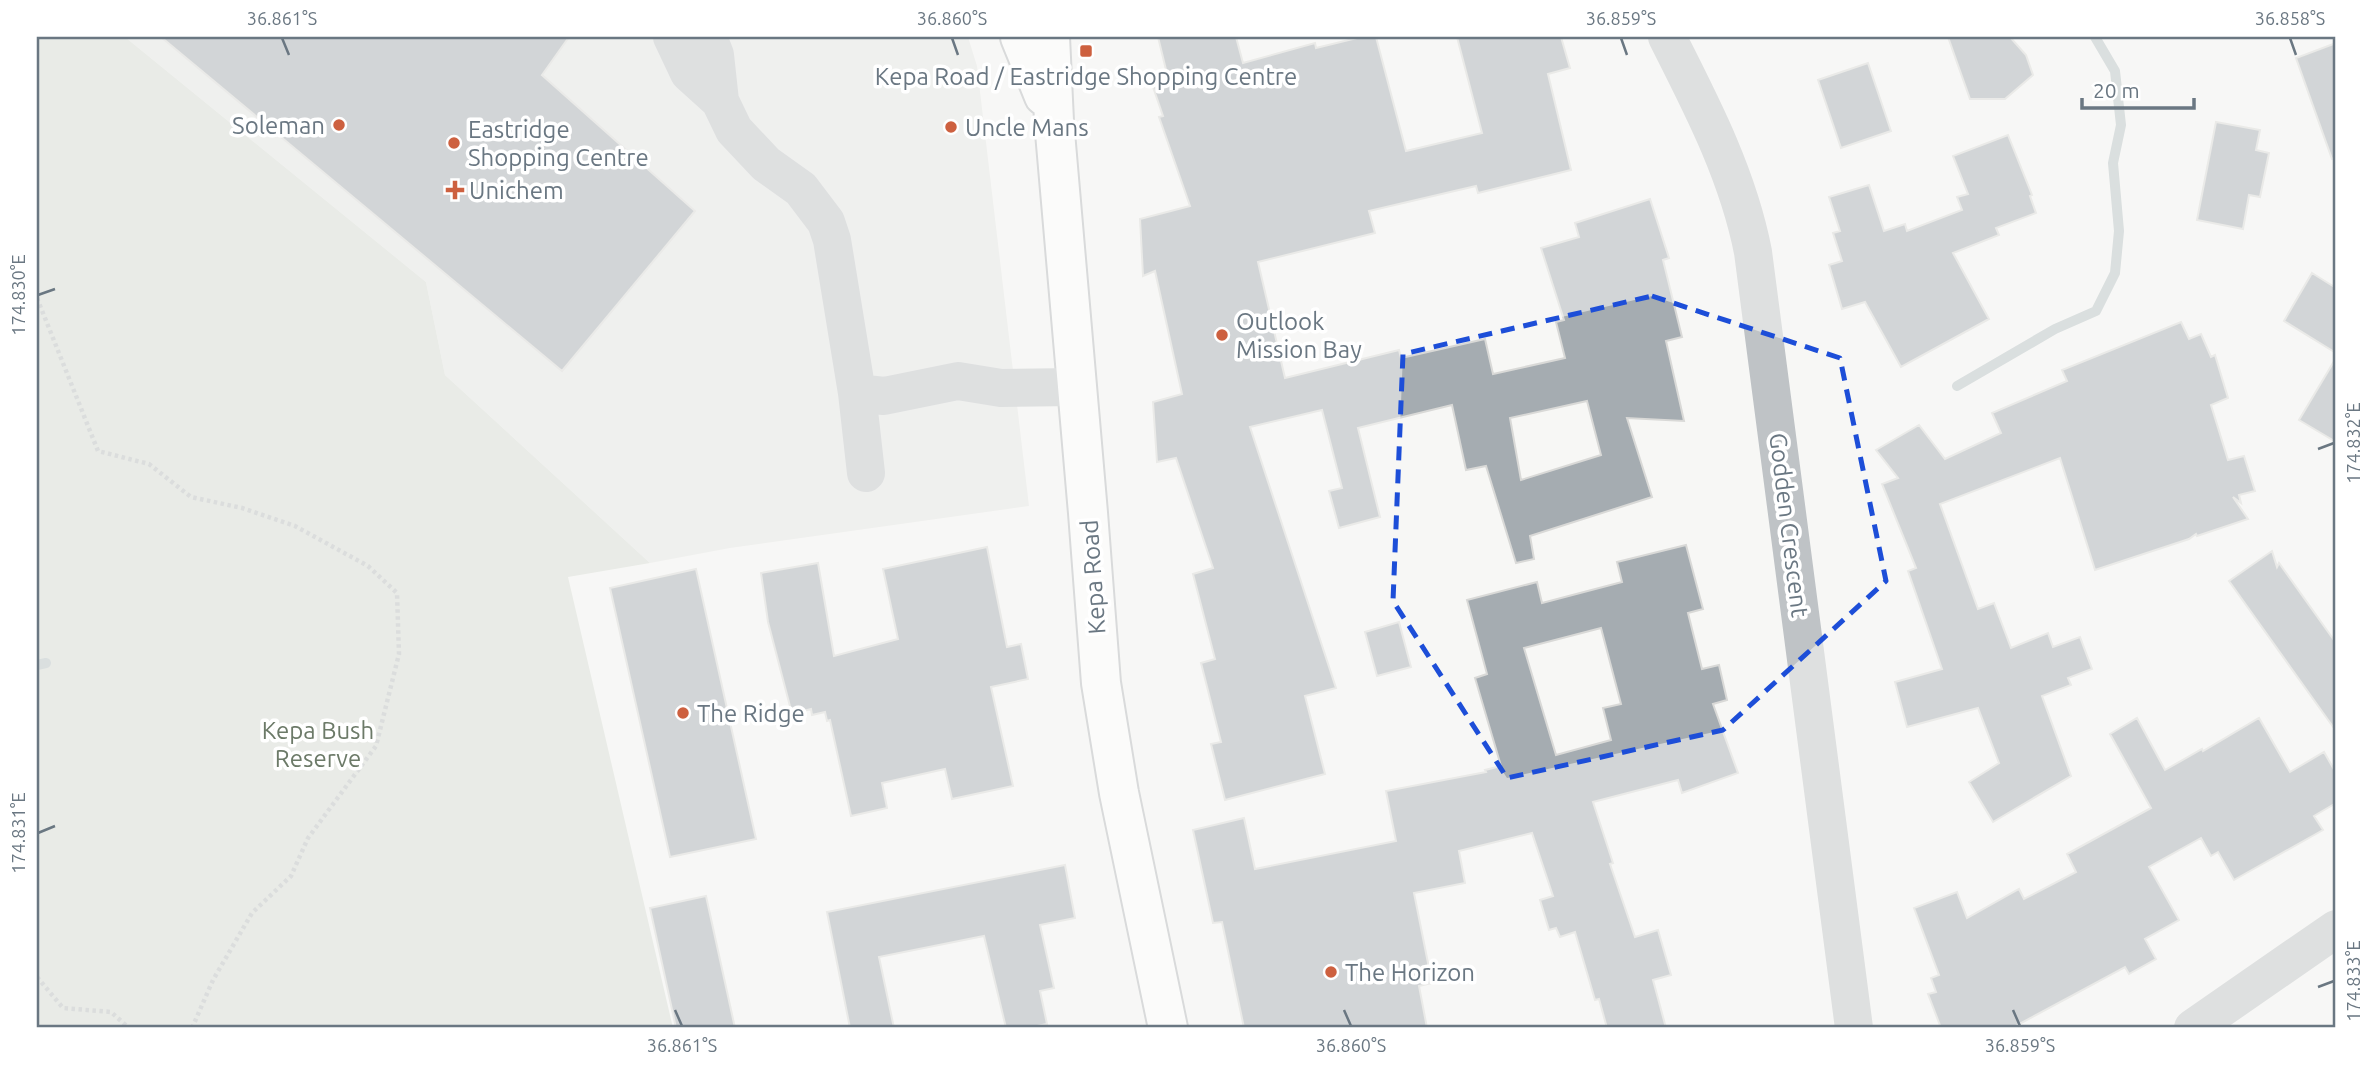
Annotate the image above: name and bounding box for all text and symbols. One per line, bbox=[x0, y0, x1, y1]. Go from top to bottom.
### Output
text: 36.861°S bbox=[247, 8, 317, 28]
text: 36.860°S bbox=[917, 8, 987, 28]
text: 36.859°S bbox=[1586, 8, 1656, 28]
text: 36.858°S bbox=[2255, 8, 2325, 28]
marker: Kepa Road / Eastridge Shopping Centre bbox=[1078, 43, 1094, 59]
place label: Kepa Road / Eastridge Shopping Centre bbox=[875, 63, 1297, 90]
scale bar bbox=[2082, 66, 2194, 110]
text: 20 m bbox=[2093, 78, 2140, 102]
place label: Soleman bbox=[232, 112, 325, 139]
place label: Uncle Mans bbox=[965, 114, 1089, 141]
place label: Eastridge Shopping Centre bbox=[468, 116, 649, 171]
marker: Soleman bbox=[331, 117, 347, 133]
marker: Uncle Mans bbox=[943, 119, 959, 135]
marker: Eastridge Shopping Centre bbox=[446, 135, 462, 151]
place label: Unichem bbox=[469, 177, 564, 204]
marker: Unichem bbox=[447, 182, 463, 198]
text: 174.830°E bbox=[8, 254, 28, 336]
place label: Outlook Mission Bay bbox=[1236, 308, 1362, 363]
marker: Outlook Mission Bay bbox=[1214, 327, 1230, 343]
text: 174.832°E bbox=[2343, 402, 2363, 484]
street label: Godden Crescent bbox=[1764, 431, 1814, 619]
street label: Kepa Road bbox=[1076, 519, 1110, 635]
place label: The Ridge bbox=[697, 700, 805, 727]
marker: The Ridge bbox=[675, 705, 691, 721]
park label: Kepa Bush Reserve bbox=[262, 717, 374, 772]
text: 174.831°E bbox=[8, 792, 28, 874]
text: 174.833°E bbox=[2343, 940, 2363, 1022]
place label: The Horizon bbox=[1345, 959, 1475, 986]
marker: The Horizon bbox=[1323, 964, 1339, 980]
text: 36.861°S bbox=[647, 1035, 717, 1055]
text: 36.860°S bbox=[1316, 1035, 1386, 1055]
text: 36.859°S bbox=[1985, 1035, 2055, 1055]

